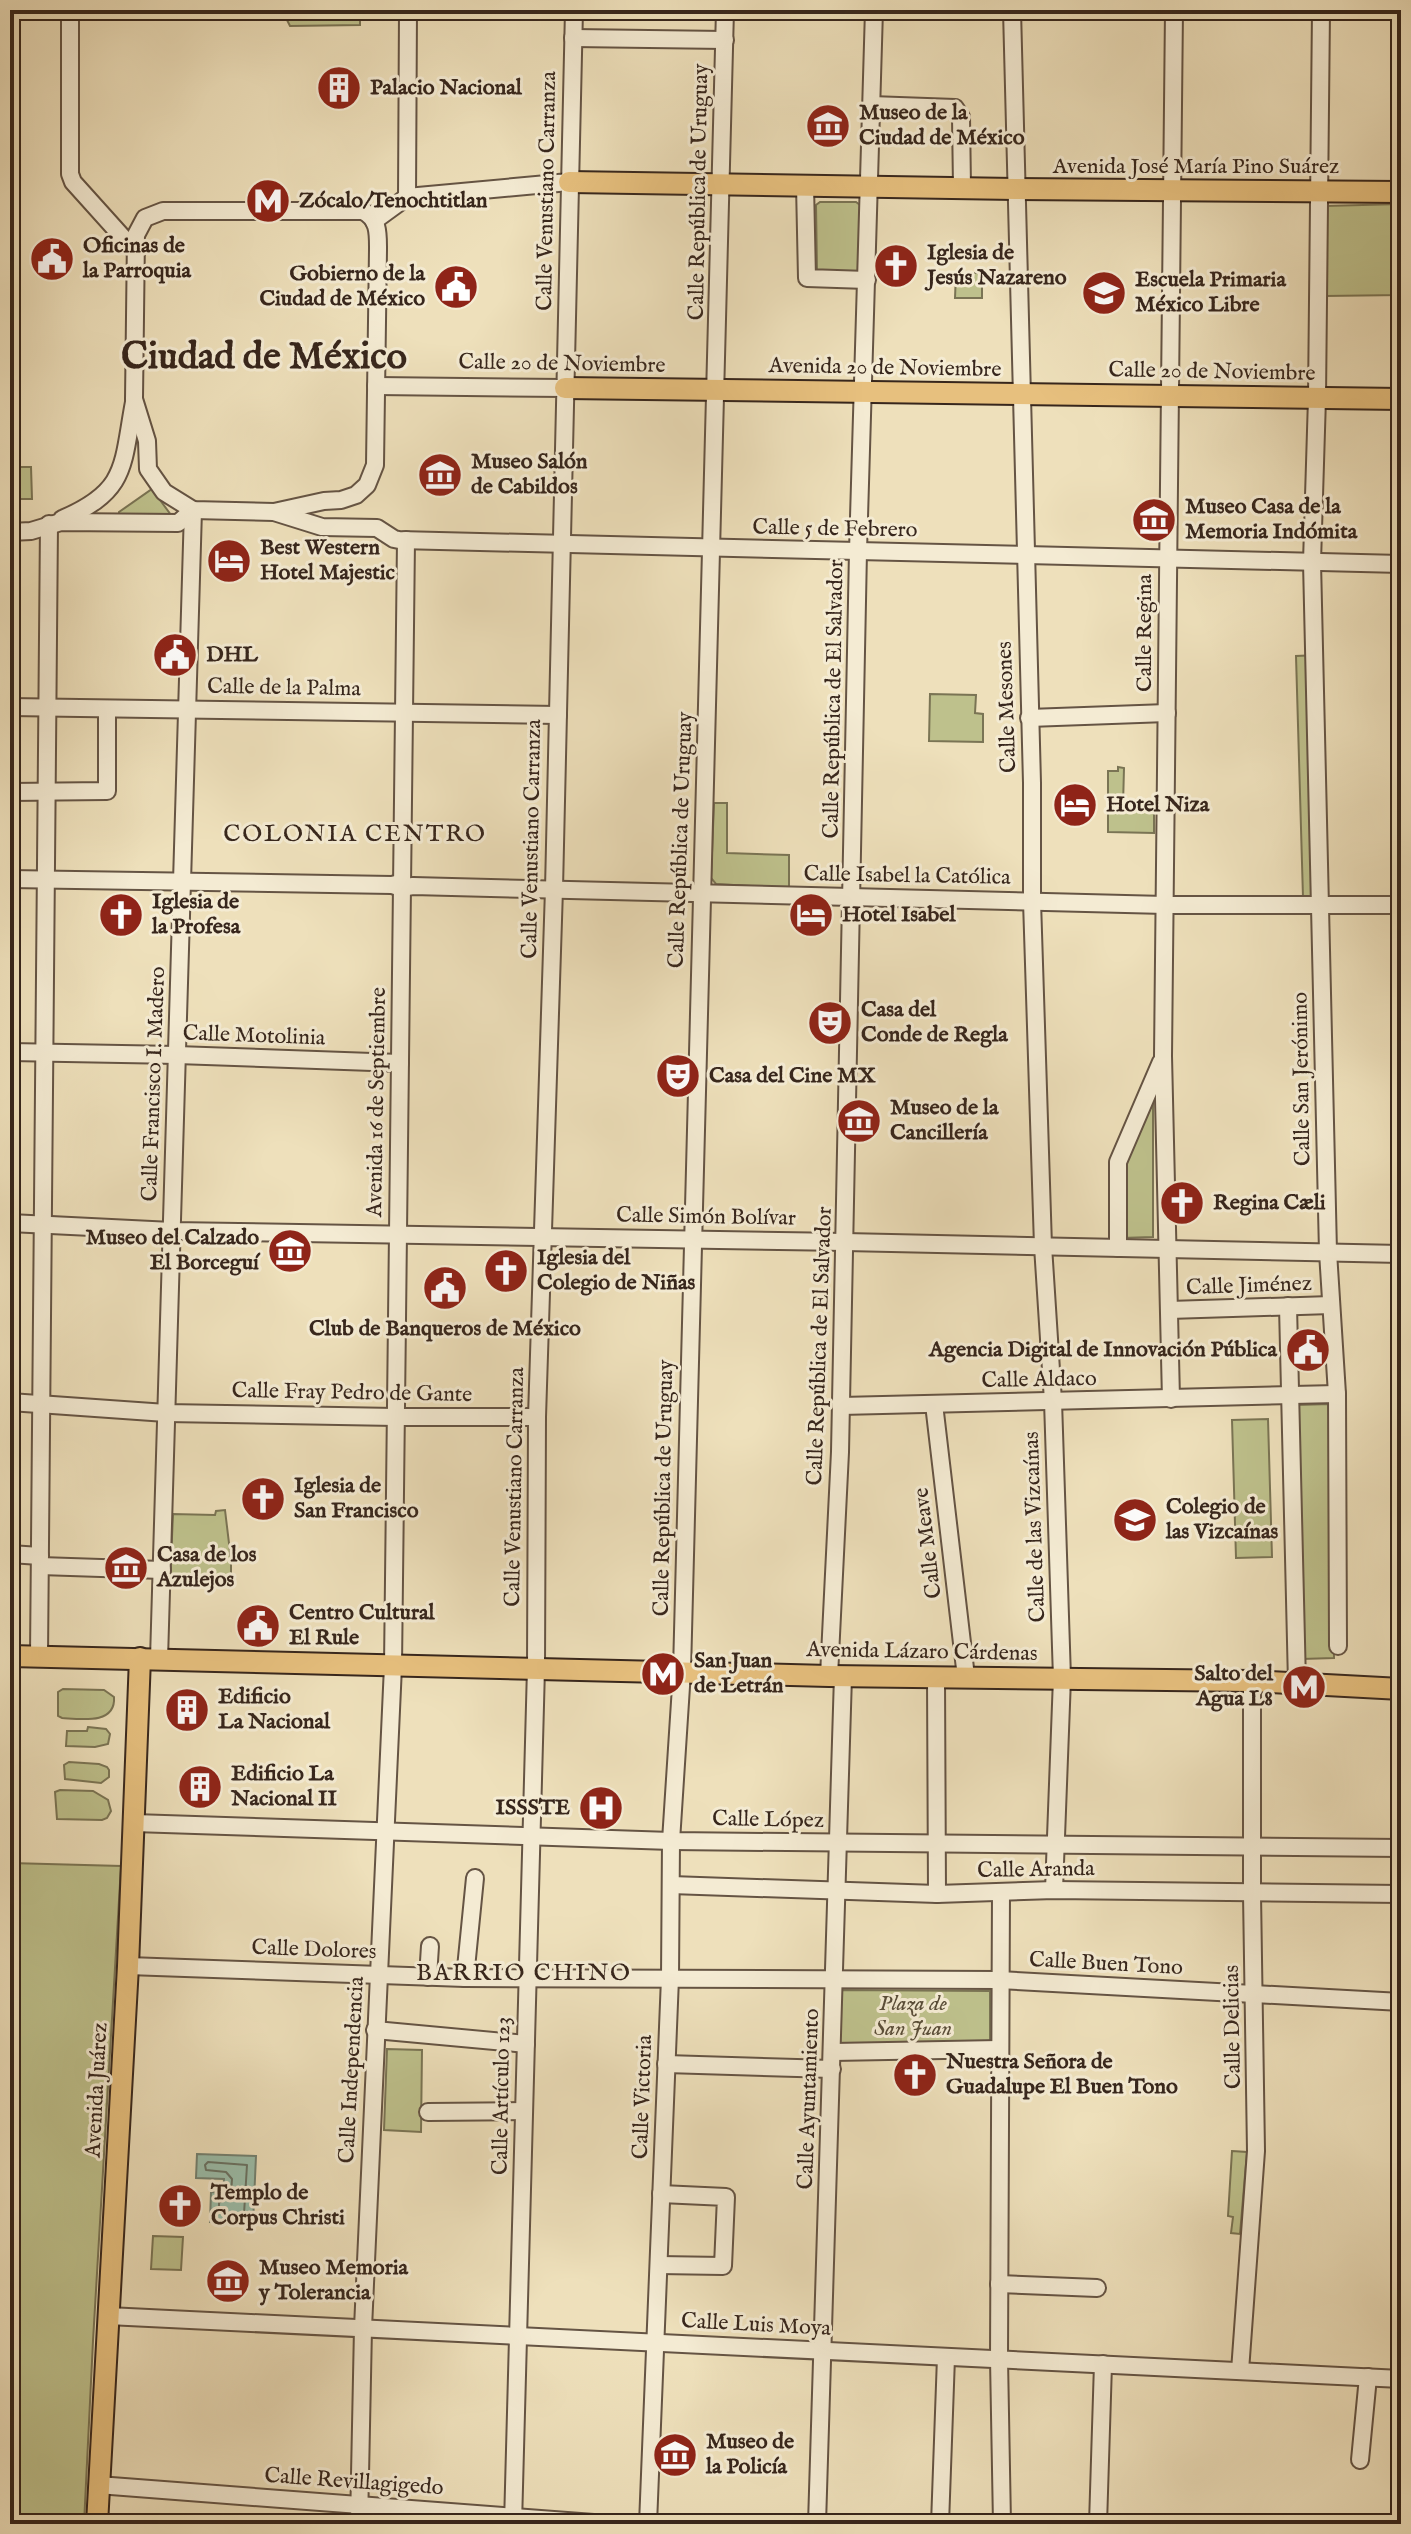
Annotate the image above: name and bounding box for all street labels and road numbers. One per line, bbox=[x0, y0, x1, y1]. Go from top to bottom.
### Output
street label: Calle República de Uruguay bbox=[683, 63, 715, 321]
street label: Calle Venustiano Carranza bbox=[531, 70, 563, 311]
street label: Avenida José María Pino Suárez bbox=[1052, 153, 1339, 181]
street label: Calle 20 de Noviembre bbox=[458, 348, 666, 380]
street label: Avenida 20 de Noviembre bbox=[767, 352, 1002, 384]
street label: Calle 20 de Noviembre bbox=[1108, 356, 1316, 388]
street label: Calle 5 de Febrero bbox=[752, 514, 918, 544]
street label: Calle República de El Salvador bbox=[818, 559, 850, 839]
street label: Calle Regina bbox=[1131, 574, 1159, 692]
street label: Calle Mesones bbox=[991, 641, 1023, 773]
street label: Calle de la Palma bbox=[207, 673, 362, 703]
street label: Calle República de Uruguay bbox=[663, 711, 699, 969]
street label: Calle Venustiano Carranza bbox=[516, 718, 548, 959]
street label: Calle Isabel la Católica bbox=[803, 860, 1011, 892]
street label: Calle Francisco I. Madero bbox=[136, 966, 172, 1202]
street label: Avenida 16 de Septiembre bbox=[361, 987, 393, 1218]
street label: Calle San Jerónimo bbox=[1286, 992, 1318, 1166]
street label: Calle Motolinia bbox=[182, 1020, 326, 1052]
street label: Calle Simón Bolívar bbox=[616, 1201, 796, 1233]
street label: Calle República de El Salvador bbox=[801, 1206, 839, 1486]
street label: Calle Jiménez bbox=[1186, 1270, 1312, 1302]
street label: Calle República de Uruguay bbox=[648, 1359, 680, 1617]
street label: Calle Aldaco bbox=[981, 1365, 1097, 1395]
street label: Calle Venustiano Carranza bbox=[499, 1366, 531, 1607]
street label: Calle Fray Pedro de Gante bbox=[231, 1377, 473, 1409]
street label: Calle de las Vizcaínas bbox=[1018, 1431, 1052, 1623]
street label: Calle Meave bbox=[907, 1486, 949, 1600]
street label: Avenida Lázaro Cárdenas bbox=[805, 1636, 1038, 1668]
street label: Calle López bbox=[712, 1805, 824, 1835]
street label: Calle Aranda bbox=[977, 1855, 1095, 1885]
street label: Calle Dolores bbox=[251, 1934, 377, 1966]
street label: Calle Buen Tono bbox=[1028, 1946, 1184, 1982]
street label: Calle Delicias bbox=[1218, 1965, 1248, 2089]
street label: Calle Independencia bbox=[333, 1975, 371, 2164]
street label: Calle Ayuntamiento bbox=[792, 2008, 826, 2190]
street label: Calle Artículo 123 bbox=[487, 2017, 517, 2175]
street label: Avenida Juárez bbox=[79, 2022, 115, 2159]
street label: Calle Victoria bbox=[627, 2034, 659, 2160]
street label: Calle Luis Moya bbox=[680, 2307, 832, 2343]
street label: Calle Revillagigedo bbox=[263, 2462, 445, 2502]

